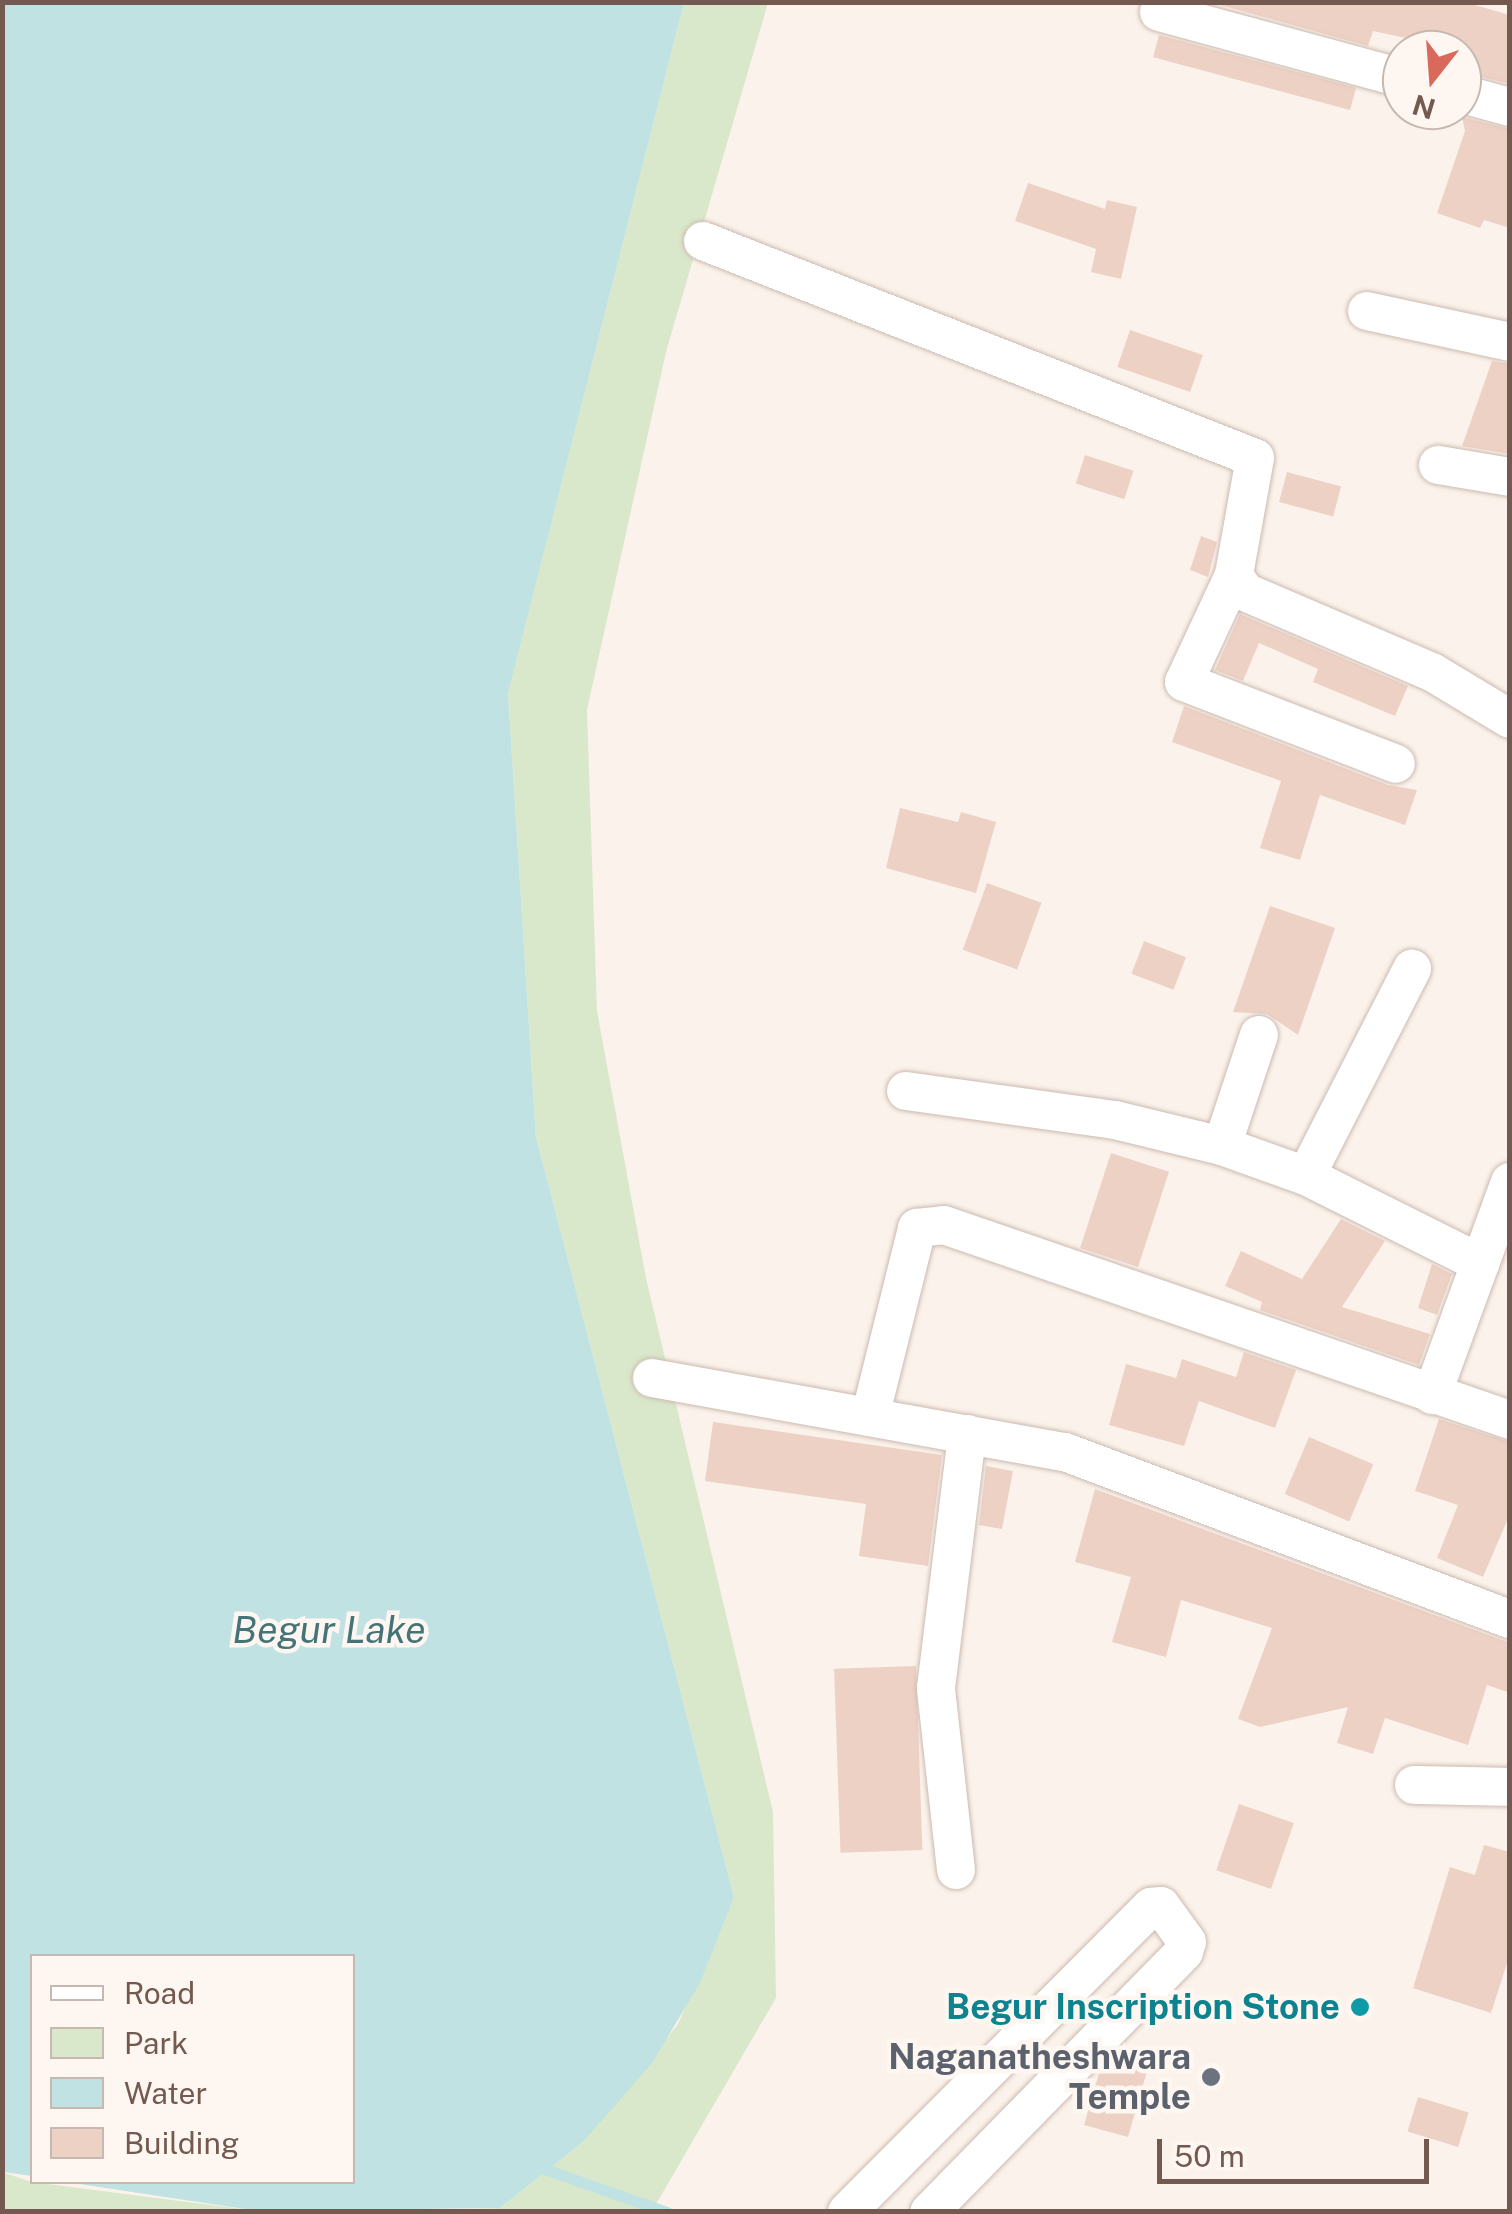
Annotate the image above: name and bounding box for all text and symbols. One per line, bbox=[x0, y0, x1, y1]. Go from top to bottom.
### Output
north arrow bbox=[1382, 30, 1482, 130]
text: N bbox=[1408, 88, 1439, 126]
water label: Begur Lake bbox=[232, 1607, 426, 1653]
legend bbox=[30, 1954, 355, 2184]
text: Road bbox=[124, 1975, 195, 2011]
place label: Begur Inscription Stone bbox=[946, 1986, 1340, 2028]
marker: Begur Inscription Stone bbox=[1349, 1996, 1371, 2018]
text: Park bbox=[124, 2025, 188, 2061]
place label: Naganatheshwara Temple bbox=[888, 2036, 1191, 2118]
marker: Naganatheshwara Temple bbox=[1200, 2066, 1222, 2088]
text: Water bbox=[124, 2075, 207, 2111]
scale bar bbox=[1162, 2119, 1434, 2181]
text: Building bbox=[124, 2125, 239, 2161]
text: 50 m bbox=[1174, 2138, 1245, 2174]

